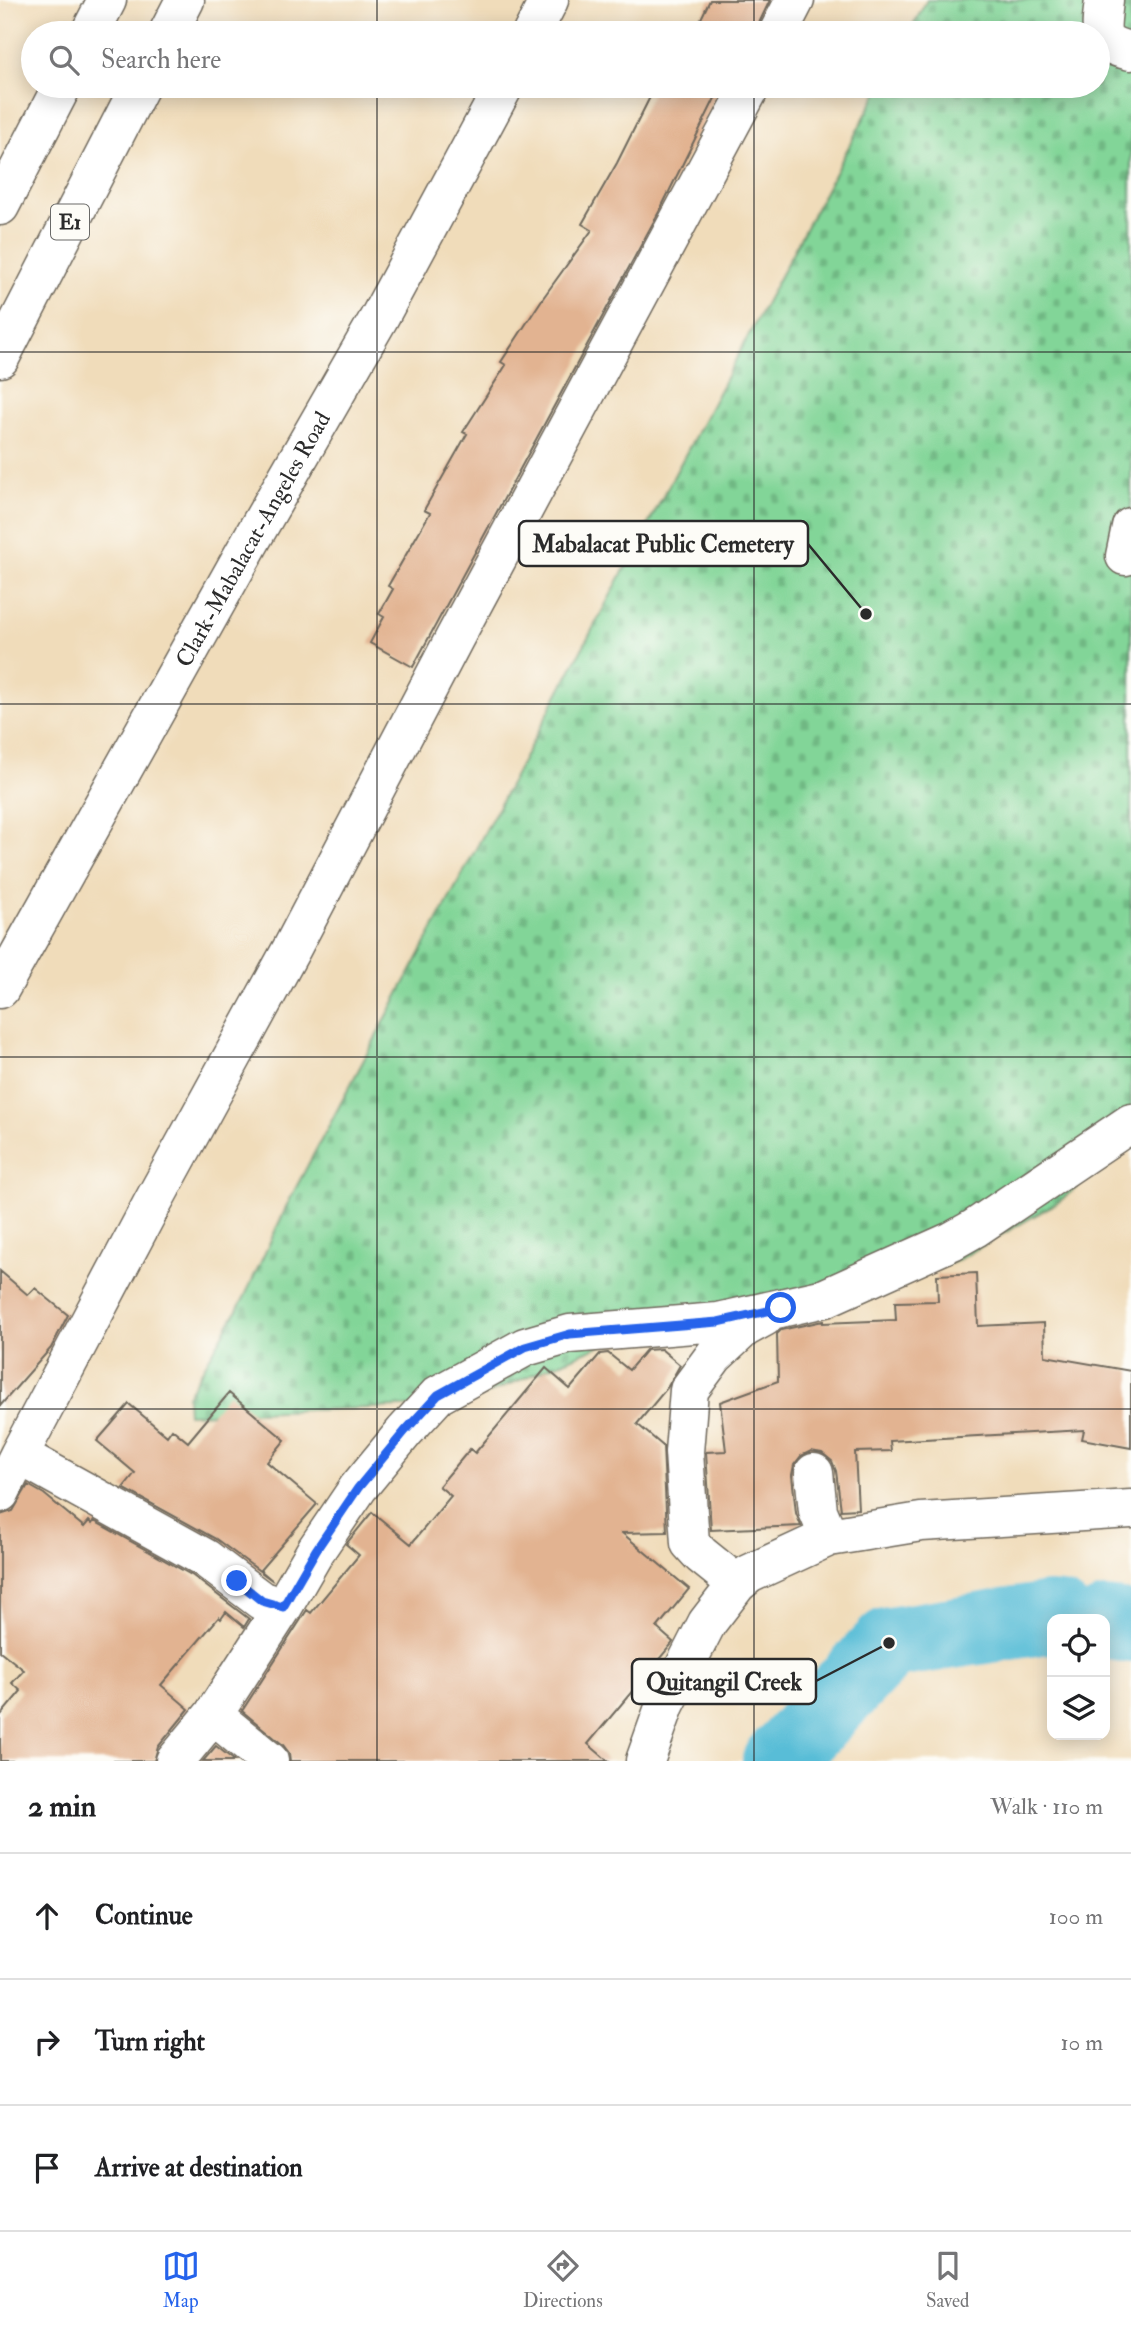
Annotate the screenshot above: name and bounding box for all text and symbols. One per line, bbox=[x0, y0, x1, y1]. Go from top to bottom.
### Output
search box bbox=[21, 21, 1110, 98]
icon: search bbox=[45, 41, 83, 79]
text: Search here bbox=[101, 44, 221, 76]
road number: E1 bbox=[51, 204, 89, 240]
street label: Clark-Mabalacat-Angeles Road bbox=[169, 406, 337, 672]
callout: Mabalacat Public Cemetery bbox=[519, 521, 808, 566]
text: Mabalacat Public Cemetery bbox=[531, 529, 795, 560]
route start bbox=[765, 1292, 796, 1323]
route end bbox=[221, 1565, 252, 1596]
map controls bbox=[1047, 1614, 1110, 1740]
button: locate bbox=[1047, 1614, 1110, 1677]
callout: Quitangil Creek bbox=[632, 1659, 816, 1704]
text: Quitangil Creek bbox=[646, 1667, 803, 1698]
button: layers bbox=[1047, 1677, 1110, 1740]
text: 2 min bbox=[28, 1788, 96, 1825]
text: Walk · 110 m bbox=[990, 1792, 1103, 1821]
icon: ahead bbox=[28, 1897, 66, 1935]
text: Continue bbox=[95, 1900, 193, 1932]
text: 100 m bbox=[1049, 1902, 1103, 1931]
icon: right bbox=[28, 2023, 66, 2061]
text: Turn right bbox=[95, 2026, 205, 2058]
text: 10 m bbox=[1060, 2028, 1103, 2057]
icon: arrive bbox=[28, 2149, 66, 2187]
text: Arrive at destination bbox=[95, 2152, 303, 2184]
tab: Map bbox=[162, 2247, 200, 2313]
tab: Directions bbox=[523, 2247, 603, 2313]
tab: Saved bbox=[926, 2247, 969, 2313]

